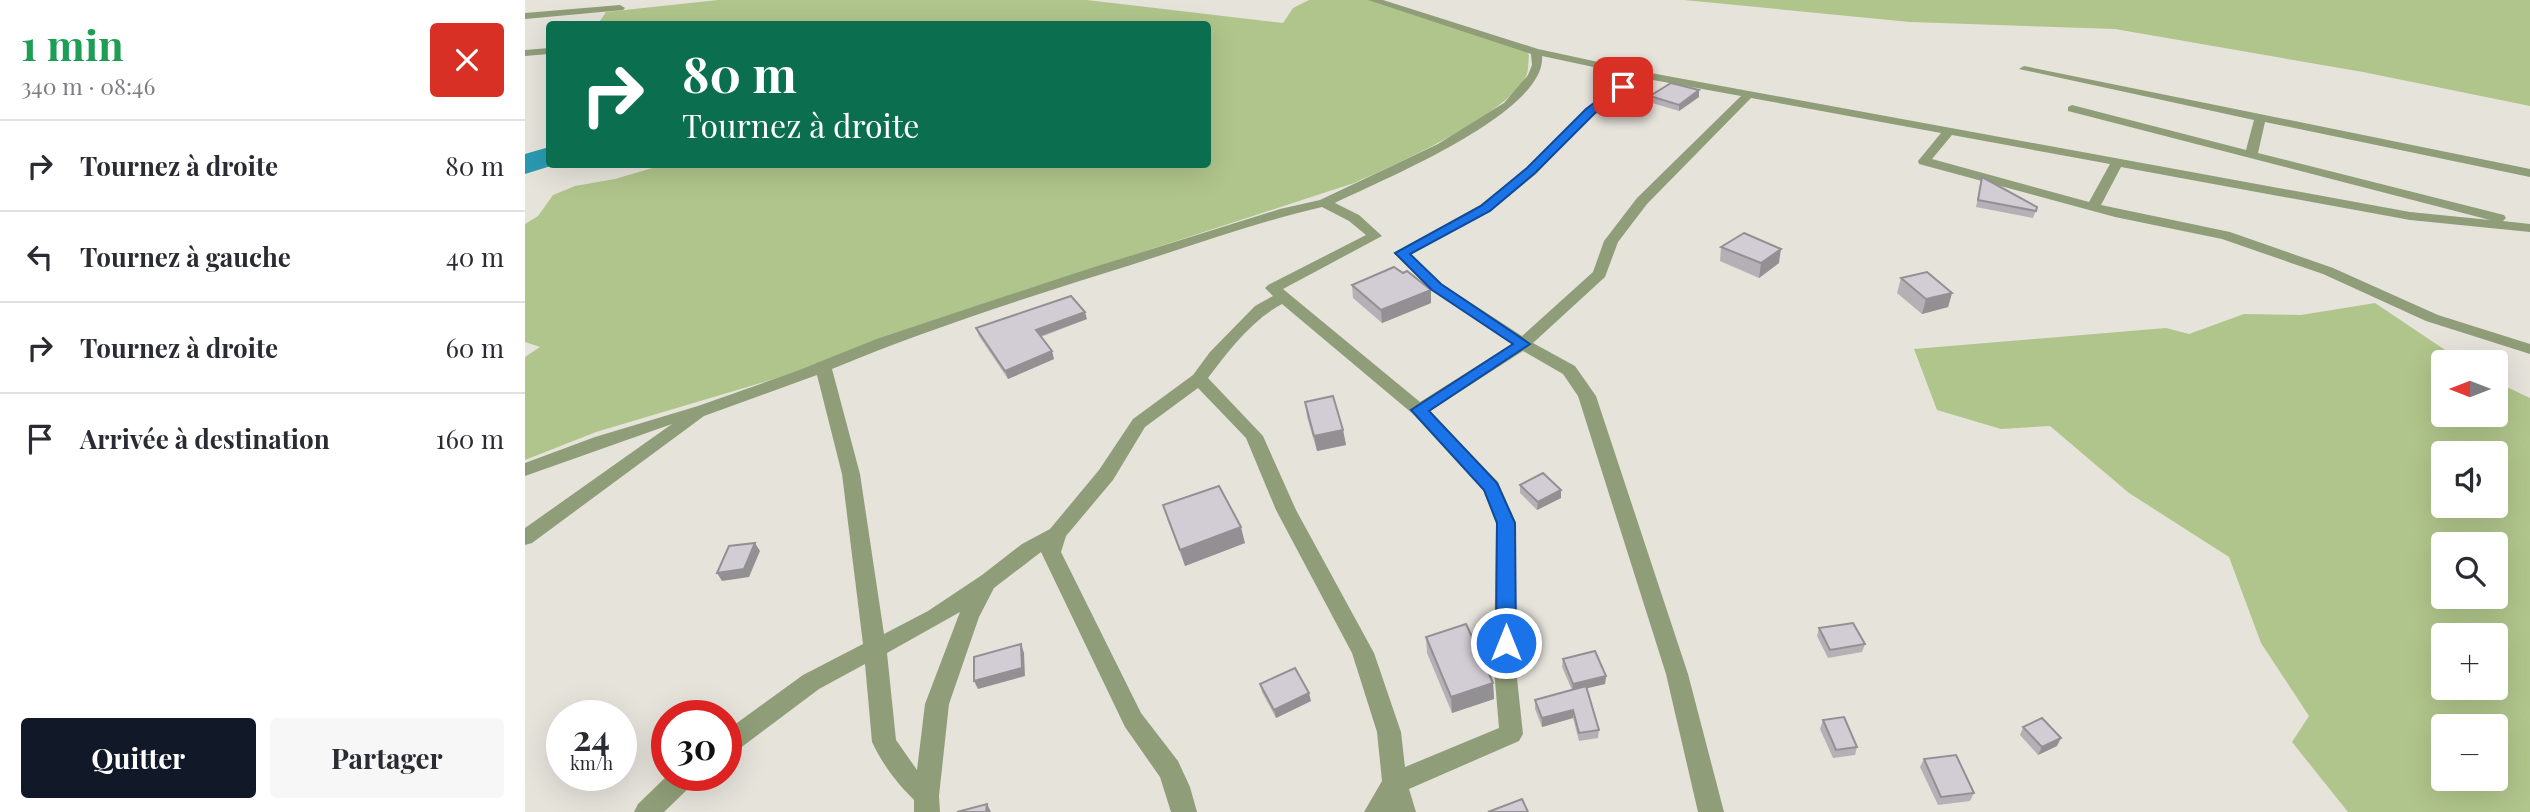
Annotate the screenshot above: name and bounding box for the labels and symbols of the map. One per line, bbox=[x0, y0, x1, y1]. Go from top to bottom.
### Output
pin bbox=[1593, 57, 1653, 117]
north arrow bbox=[2431, 350, 2508, 427]
position arrow bbox=[1469, 606, 1543, 680]
speed limit sign: 30 bbox=[651, 700, 742, 791]

